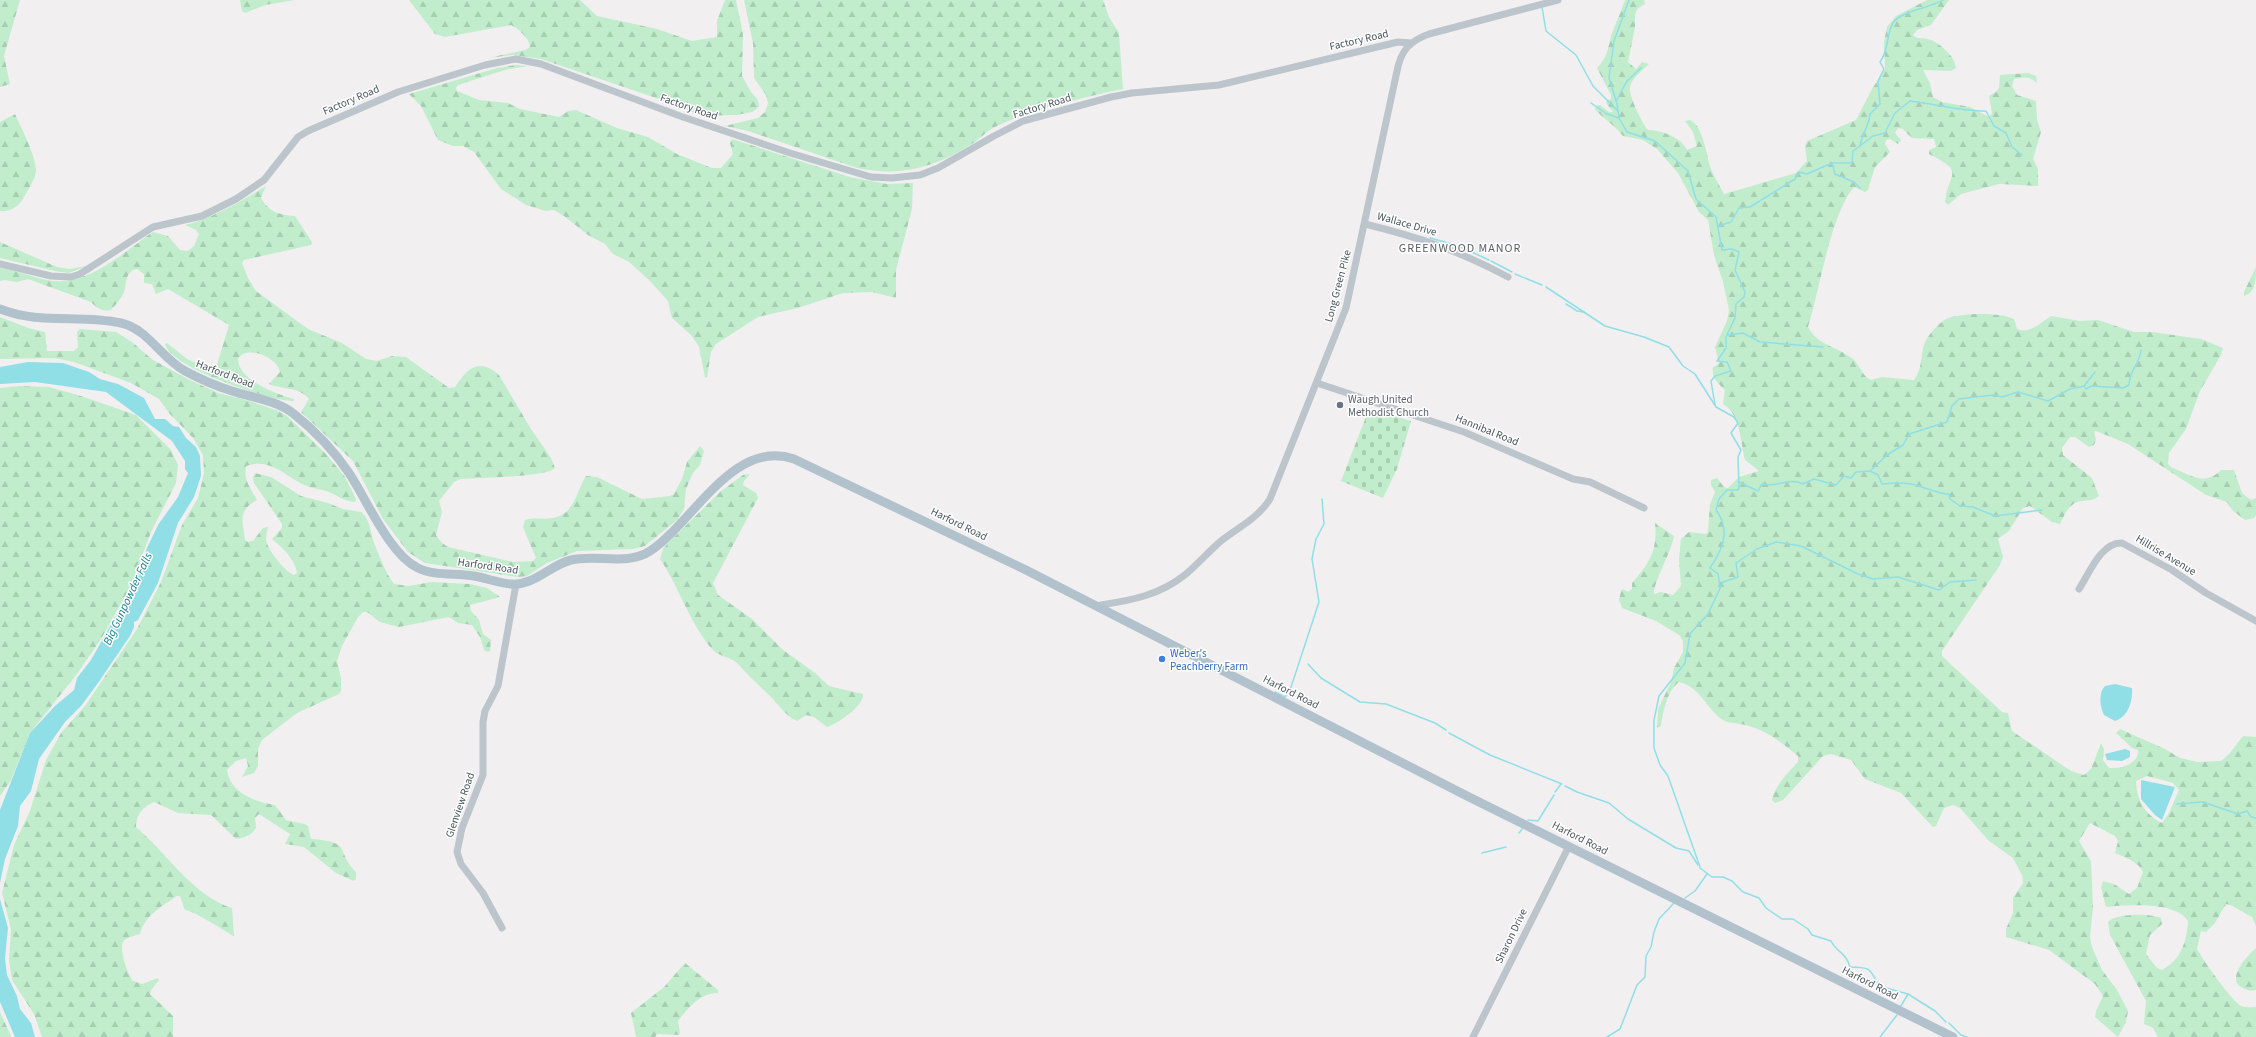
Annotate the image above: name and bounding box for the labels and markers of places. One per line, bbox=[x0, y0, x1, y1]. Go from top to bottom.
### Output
place label: Waugh United Methodist Church bbox=[1348, 392, 1429, 420]
marker: Waugh United Methodist Church bbox=[1335, 400, 1345, 410]
place label: Weber's Peachberry Farm bbox=[1170, 646, 1248, 674]
marker: Weber's Peachberry Farm bbox=[1157, 654, 1167, 664]

